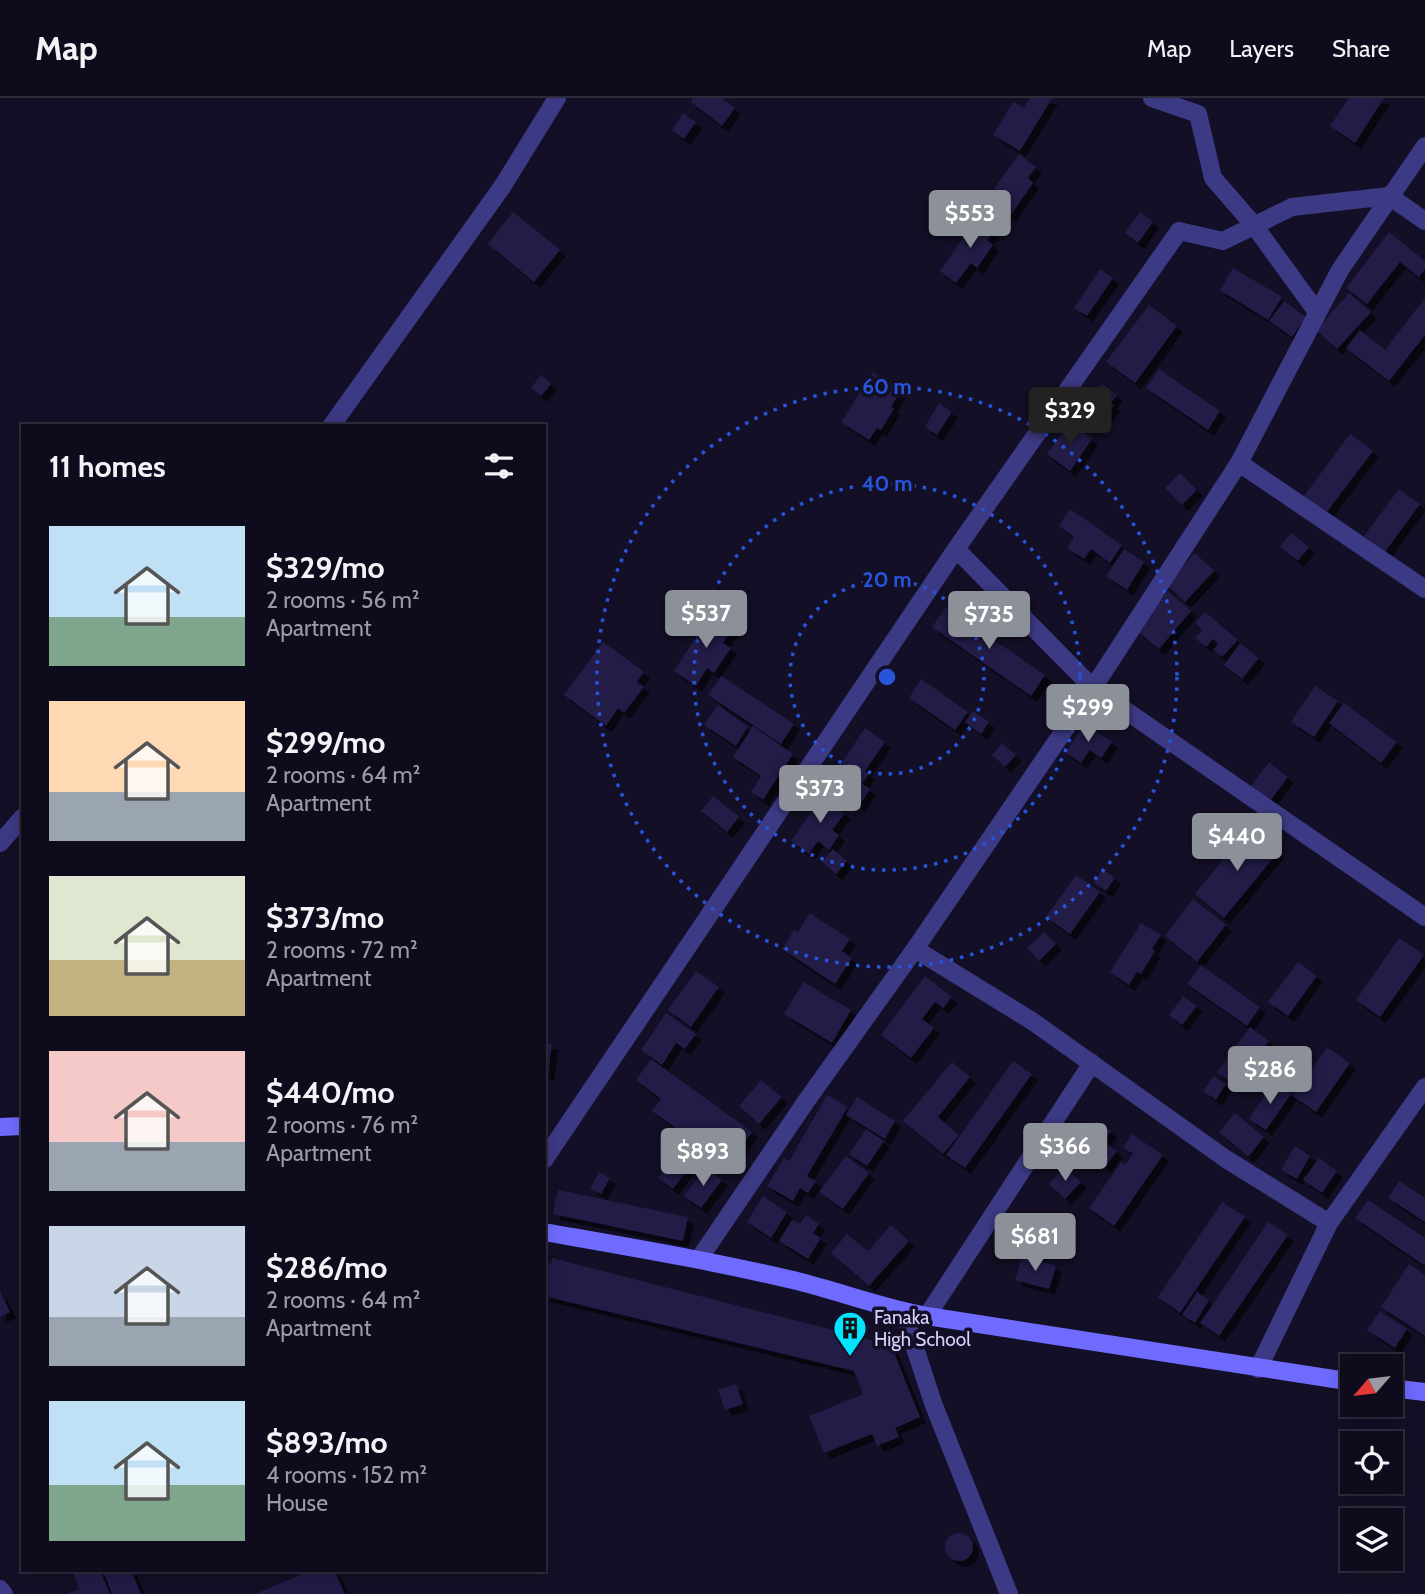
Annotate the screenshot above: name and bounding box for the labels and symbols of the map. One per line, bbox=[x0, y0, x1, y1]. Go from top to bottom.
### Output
pin: $553 bbox=[929, 190, 1011, 250]
text: 60 m bbox=[862, 374, 912, 399]
pin: $329 bbox=[1029, 388, 1111, 447]
text: 40 m bbox=[862, 471, 912, 496]
text: 20 m bbox=[863, 567, 911, 592]
pin: $537 bbox=[665, 590, 747, 650]
pin: $735 bbox=[948, 592, 1030, 651]
centre of rings bbox=[875, 665, 899, 689]
pin: $299 bbox=[1047, 684, 1129, 744]
pin: $373 bbox=[779, 766, 861, 825]
pin: $440 bbox=[1196, 814, 1278, 873]
pin: $286 bbox=[1229, 1046, 1311, 1106]
pin: $366 bbox=[1024, 1124, 1106, 1183]
pin: $893 bbox=[662, 1128, 744, 1188]
pin: $681 bbox=[994, 1214, 1076, 1273]
place label: Fanaka High School bbox=[874, 1306, 971, 1351]
building icon: Fanaka High School bbox=[831, 1309, 869, 1358]
north arrow bbox=[1340, 1354, 1404, 1418]

